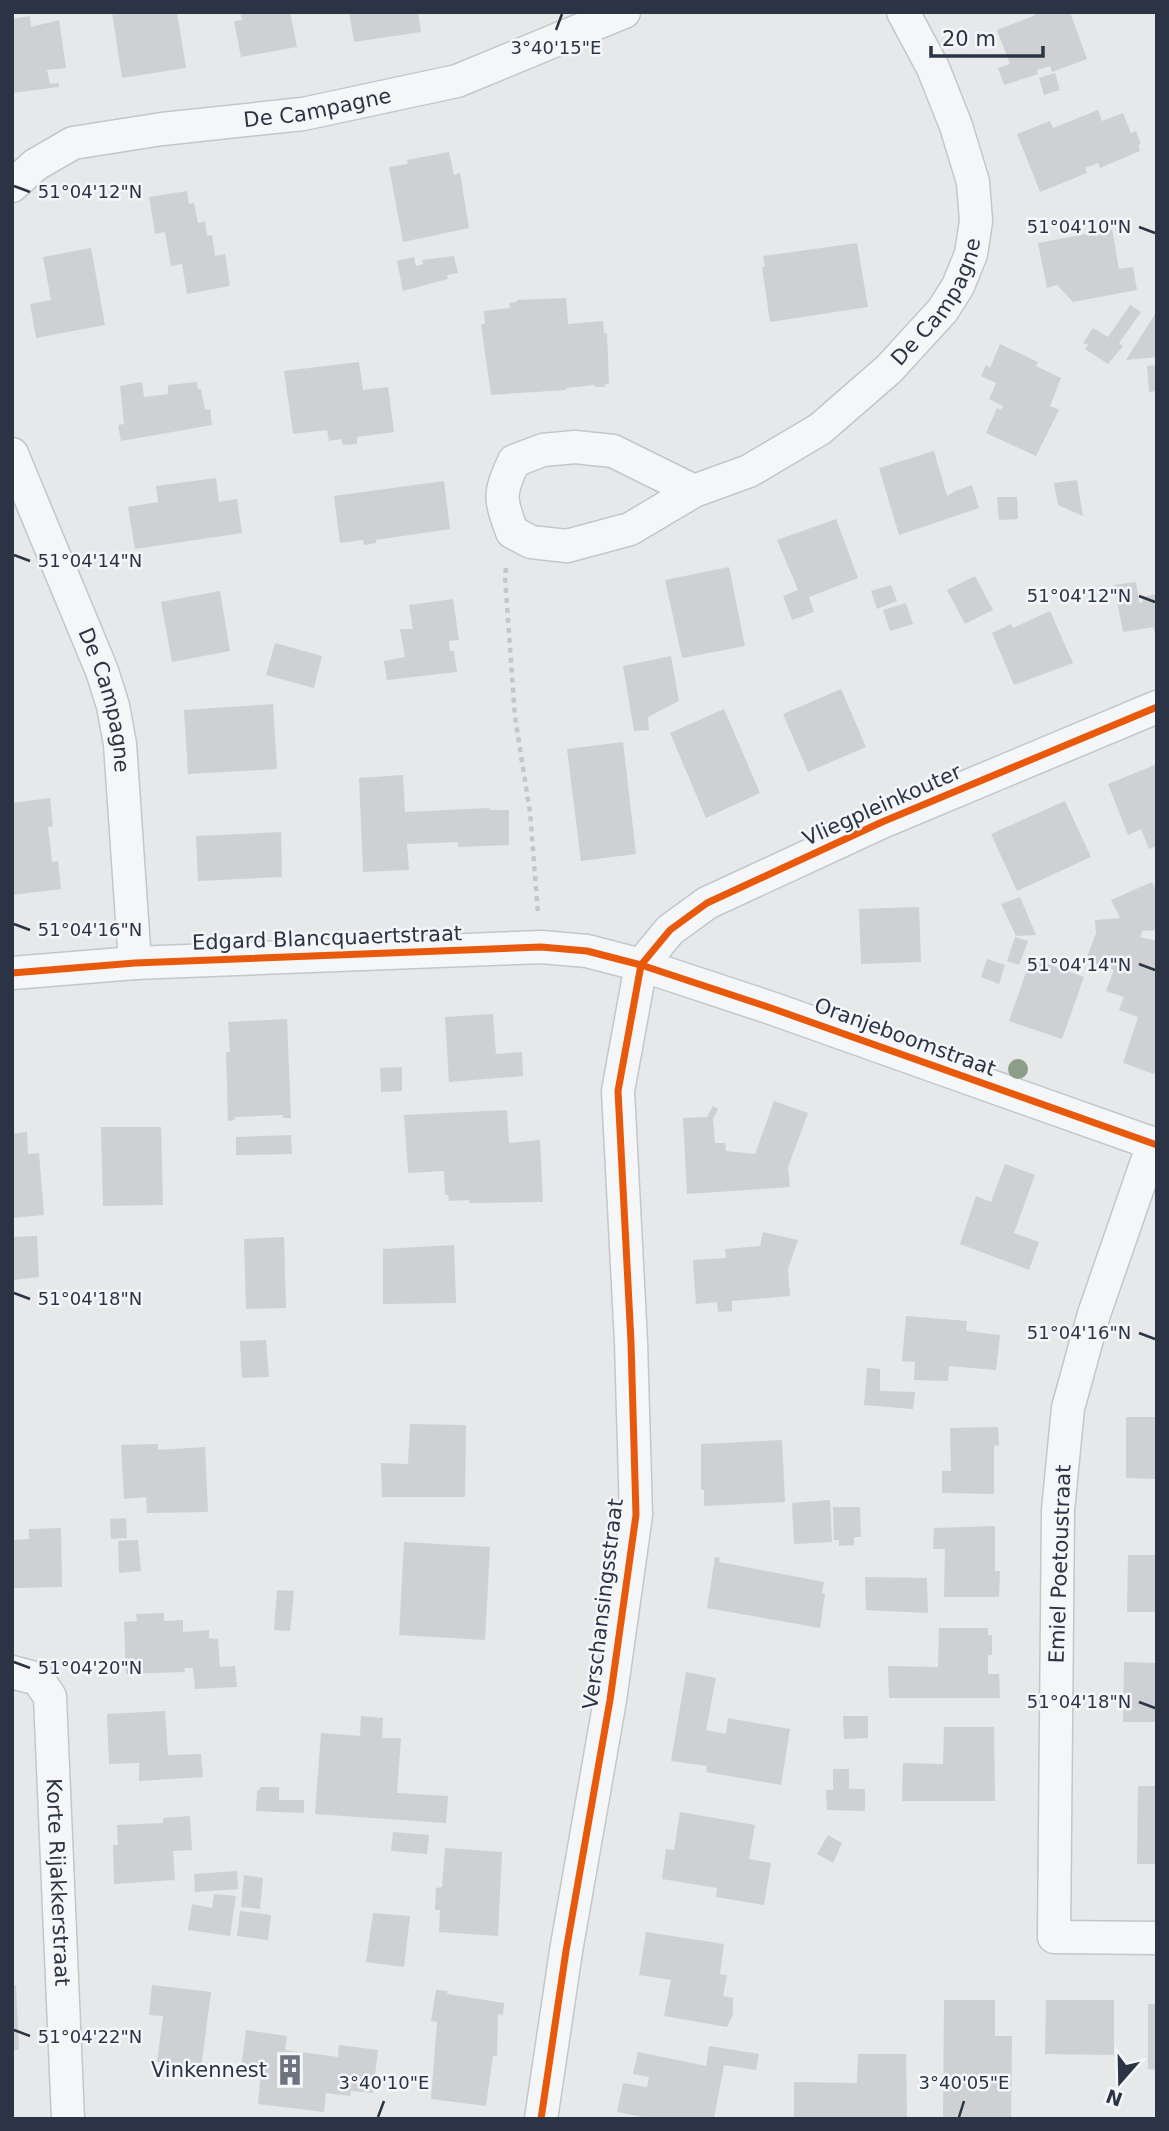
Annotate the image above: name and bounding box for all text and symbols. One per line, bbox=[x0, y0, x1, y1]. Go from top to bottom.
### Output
scale bar bbox=[931, 14, 1043, 58]
text: 20 m bbox=[942, 27, 996, 51]
text: 3°40'15"E bbox=[511, 37, 601, 58]
street label: De Campagne bbox=[242, 83, 393, 132]
text: 51°04'12"N bbox=[38, 181, 142, 202]
text: 51°04'10"N bbox=[1027, 216, 1131, 237]
street label: De Campagne bbox=[886, 236, 985, 370]
text: 51°04'14"N bbox=[38, 550, 142, 571]
text: 51°04'12"N bbox=[1027, 585, 1131, 606]
street label: De Campagne bbox=[73, 624, 134, 773]
street label: Vliegpleinkouter bbox=[799, 759, 965, 851]
text: 51°04'16"N bbox=[38, 919, 142, 940]
street label: Edgard Blancquaertstraat bbox=[192, 921, 462, 955]
text: 51°04'14"N bbox=[1027, 954, 1131, 975]
street label: Oranjeboomstraat bbox=[811, 993, 999, 1081]
text: 51°04'18"N bbox=[38, 1288, 142, 1309]
text: 51°04'16"N bbox=[1027, 1322, 1131, 1343]
street label: Emiel Poetoustraat bbox=[1045, 1464, 1075, 1664]
street label: Verschansingsstraat bbox=[578, 1497, 628, 1711]
text: 51°04'20"N bbox=[38, 1657, 142, 1678]
text: 51°04'18"N bbox=[1027, 1691, 1131, 1712]
street label: Korte Rijakkerstraat bbox=[41, 1778, 74, 1987]
text: 51°04'22"N bbox=[38, 2026, 142, 2047]
north arrow bbox=[1085, 2047, 1155, 2117]
building icon: Vinkennest bbox=[273, 2053, 307, 2087]
place label: Vinkennest bbox=[151, 2058, 267, 2082]
text: 3°40'10"E bbox=[339, 2072, 429, 2093]
text: 3°40'05"E bbox=[919, 2072, 1009, 2093]
text: N bbox=[1103, 2085, 1125, 2111]

